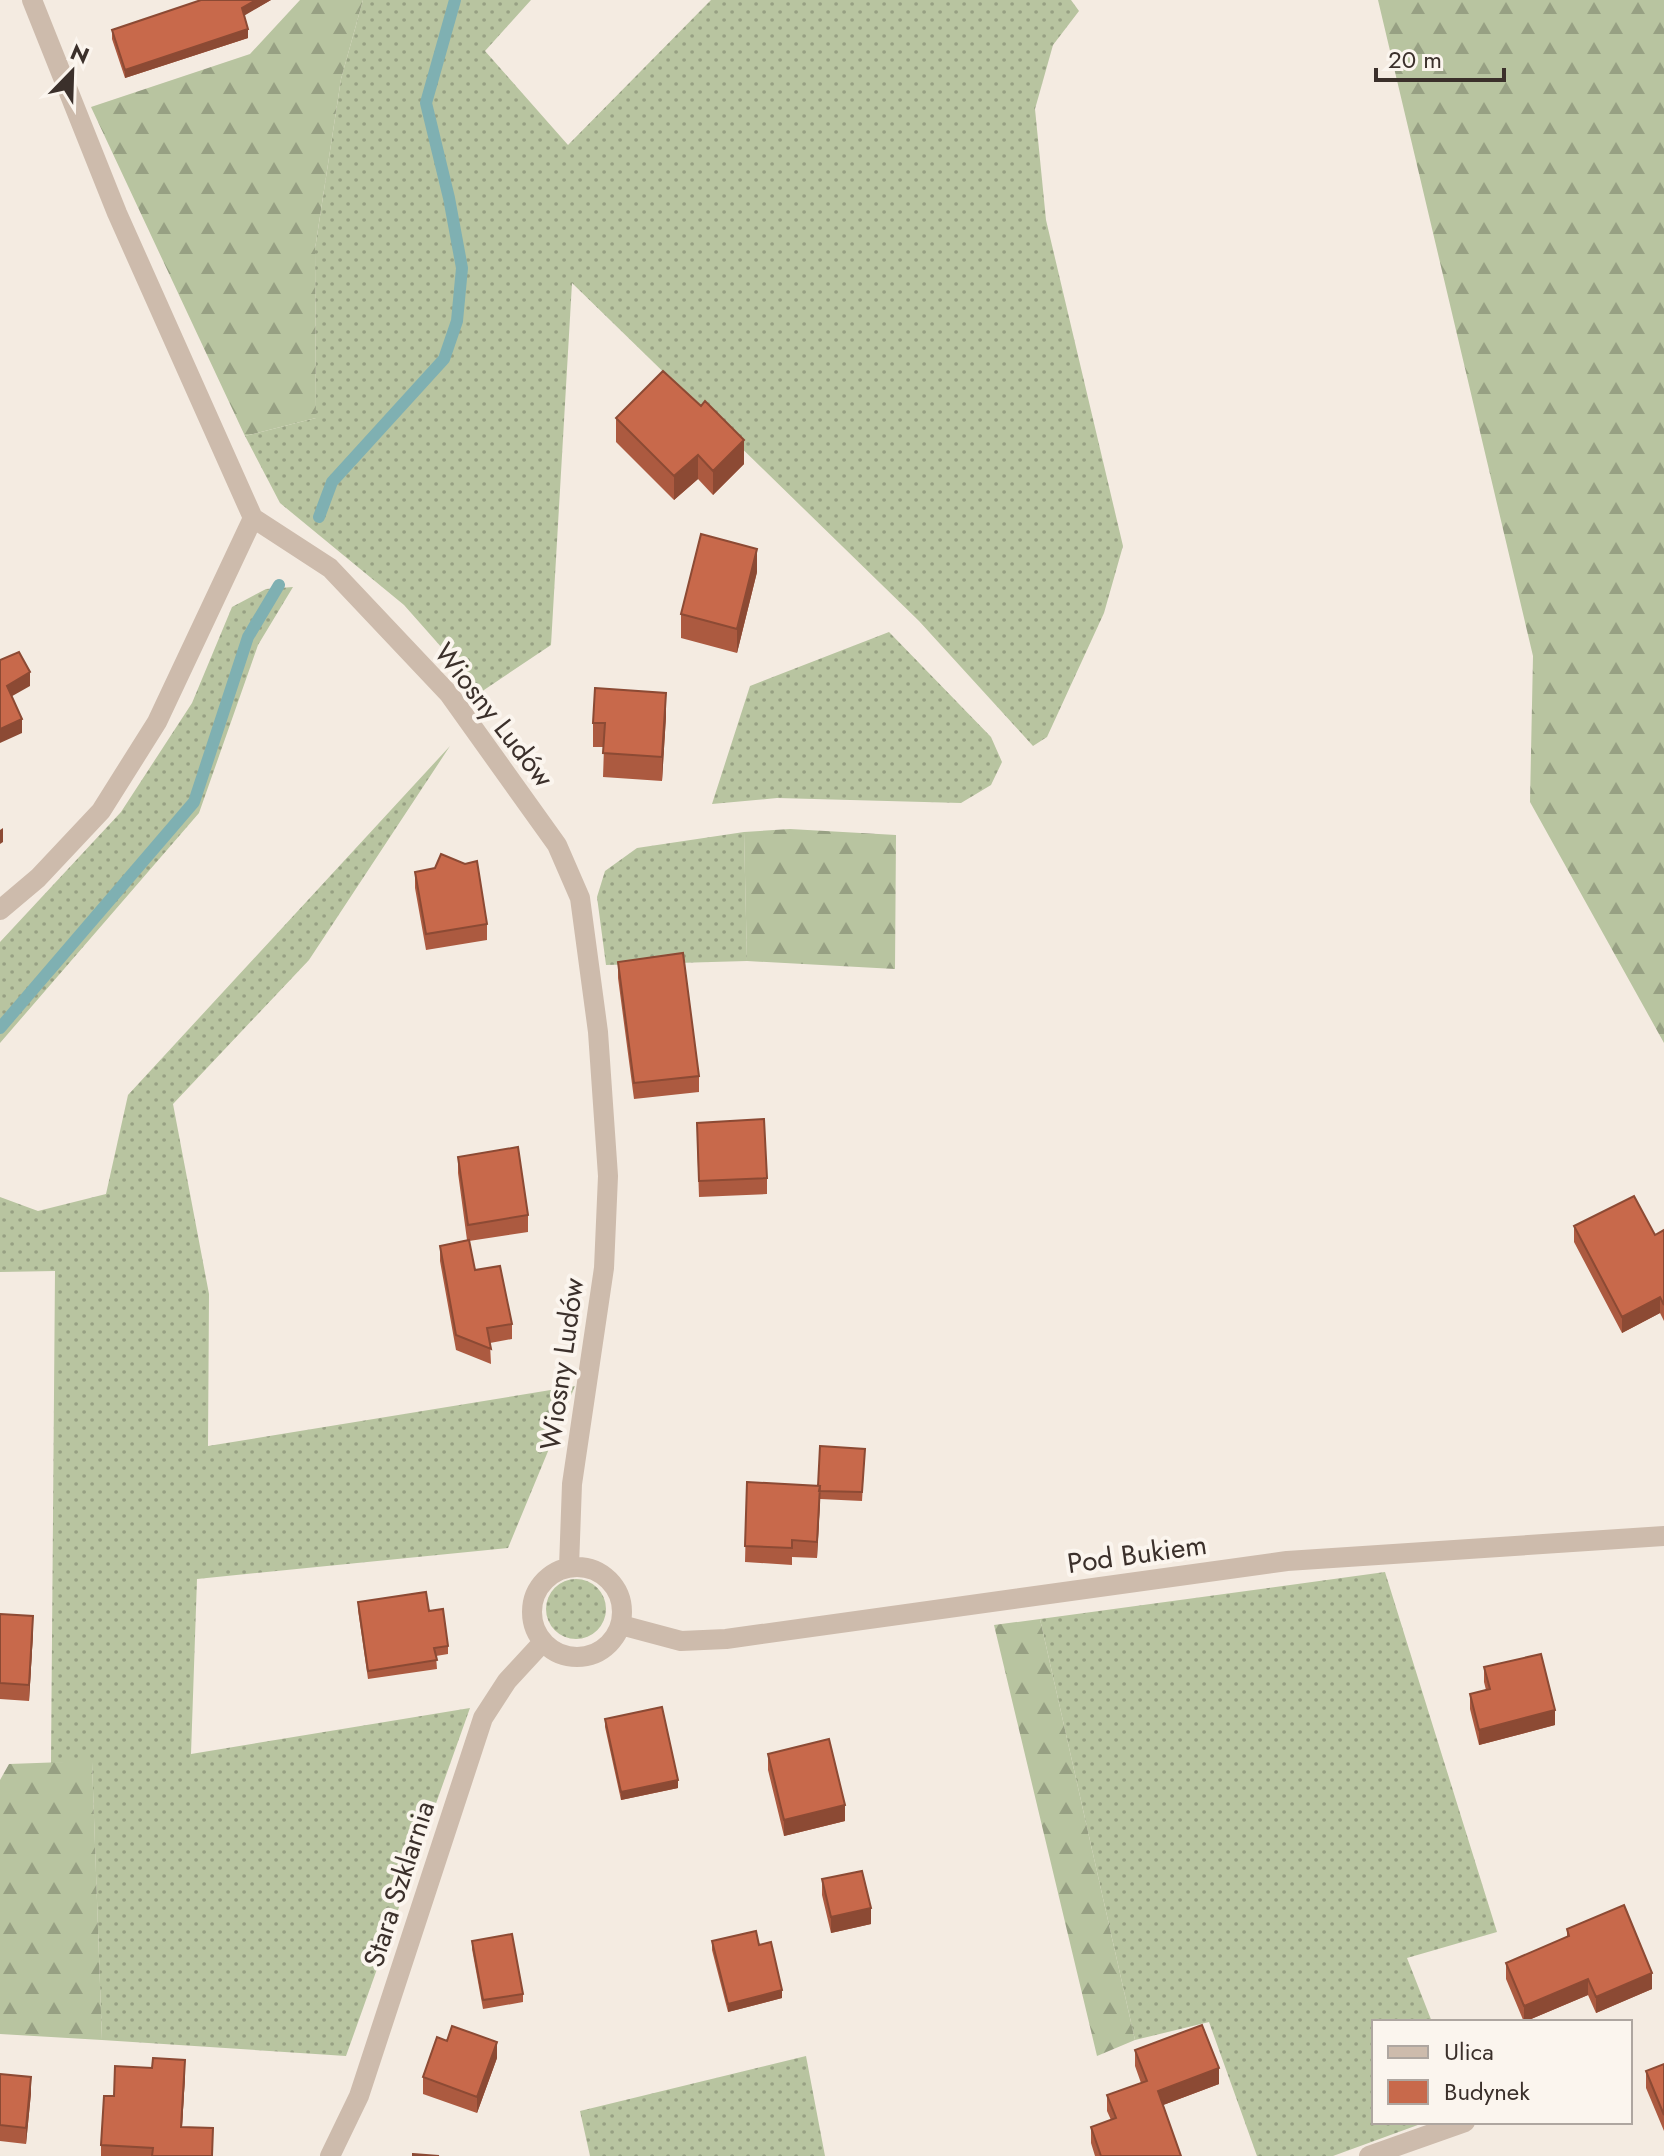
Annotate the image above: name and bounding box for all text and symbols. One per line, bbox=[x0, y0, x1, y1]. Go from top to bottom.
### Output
north arrow bbox=[32, 32, 112, 112]
scale bar bbox=[1376, 32, 1504, 82]
text: N bbox=[66, 35, 94, 72]
text: 20 m bbox=[1388, 42, 1442, 77]
street label: Wiosny Ludów bbox=[424, 634, 564, 796]
street label: Wiosny Ludów bbox=[530, 1275, 594, 1453]
street label: Pod Bukiem bbox=[1065, 1524, 1209, 1584]
street label: Stara Szklarnia bbox=[353, 1796, 445, 1972]
legend bbox=[1372, 2020, 1632, 2124]
text: Ulica bbox=[1444, 2034, 1494, 2069]
text: Budynek bbox=[1444, 2074, 1530, 2109]

